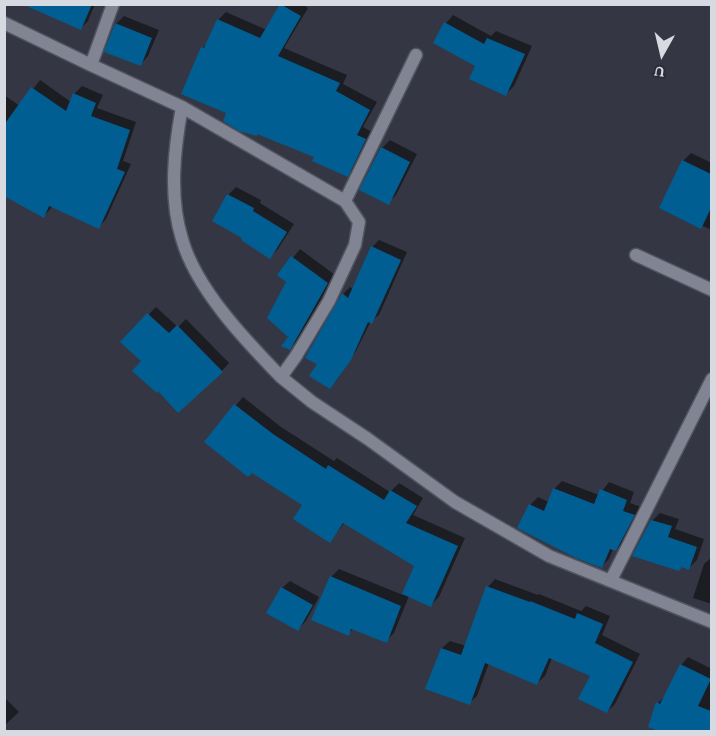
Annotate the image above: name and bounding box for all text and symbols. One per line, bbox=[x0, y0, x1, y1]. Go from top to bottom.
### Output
north arrow bbox=[632, 24, 692, 84]
text: U bbox=[653, 63, 666, 82]

